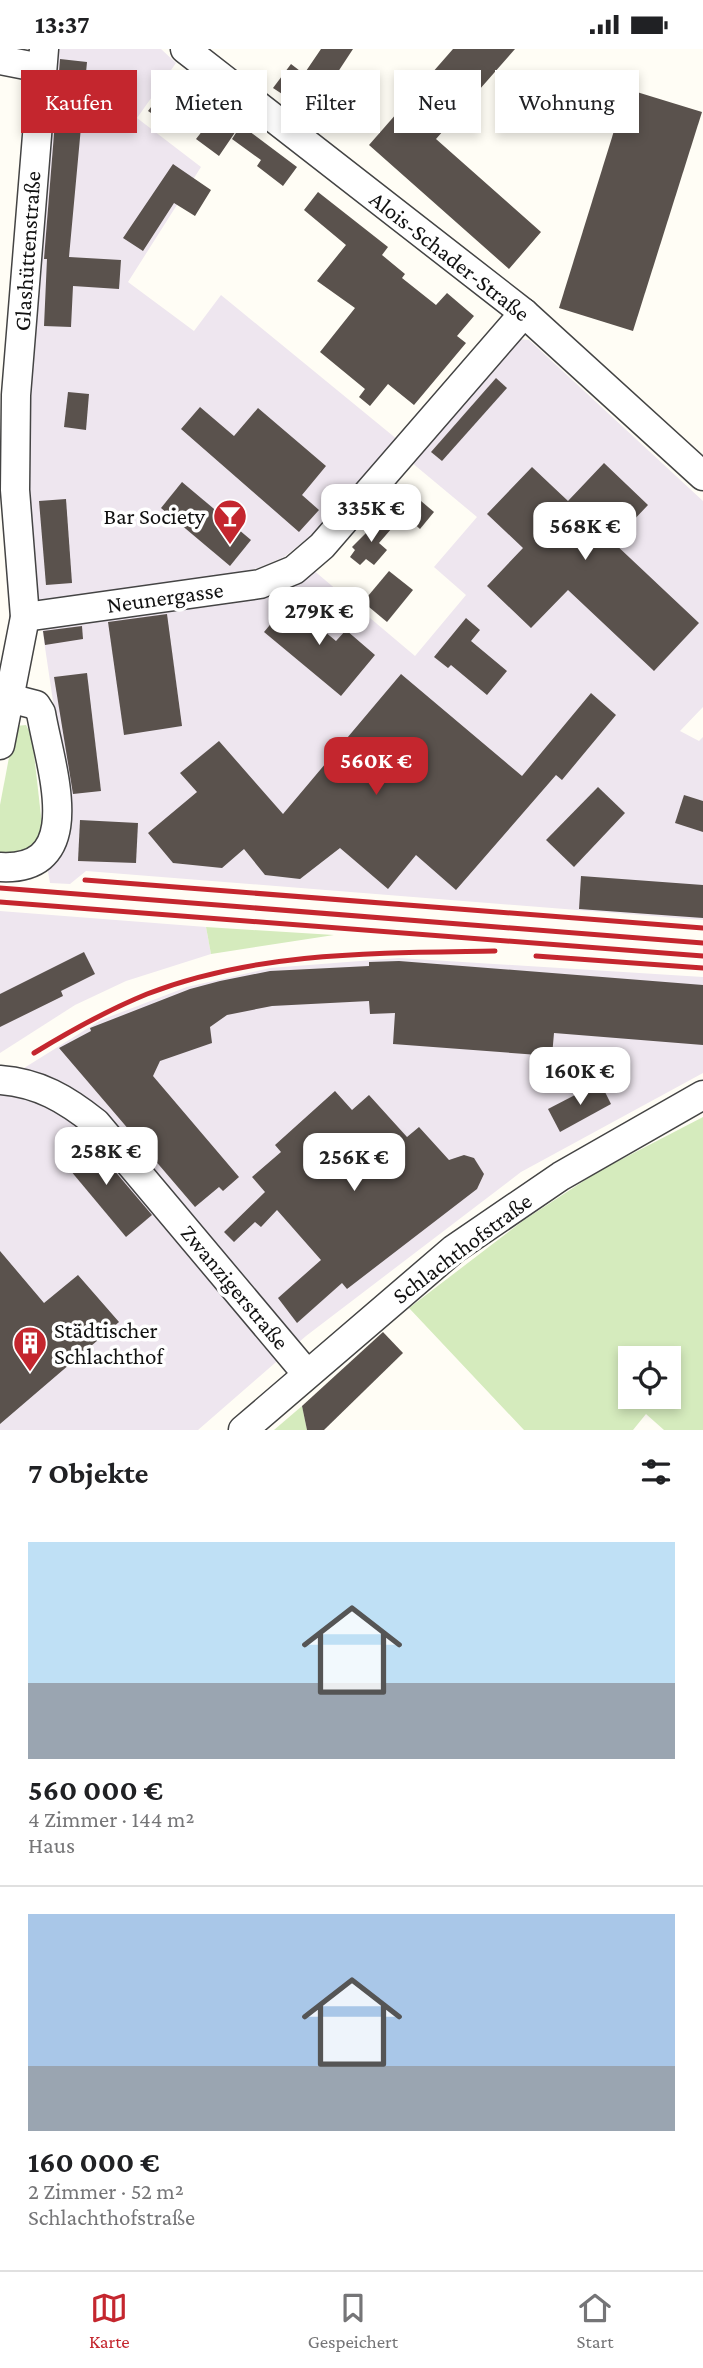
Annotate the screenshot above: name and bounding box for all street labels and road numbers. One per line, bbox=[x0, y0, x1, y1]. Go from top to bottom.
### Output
street label: Glashüttenstraße bbox=[8, 170, 46, 332]
street label: Alois-Schader-Straße bbox=[365, 186, 535, 326]
street label: Neunergasse bbox=[105, 576, 225, 618]
street label: Schlachthofstraße bbox=[387, 1187, 537, 1309]
street label: Zwanzigerstraße bbox=[175, 1220, 295, 1354]

